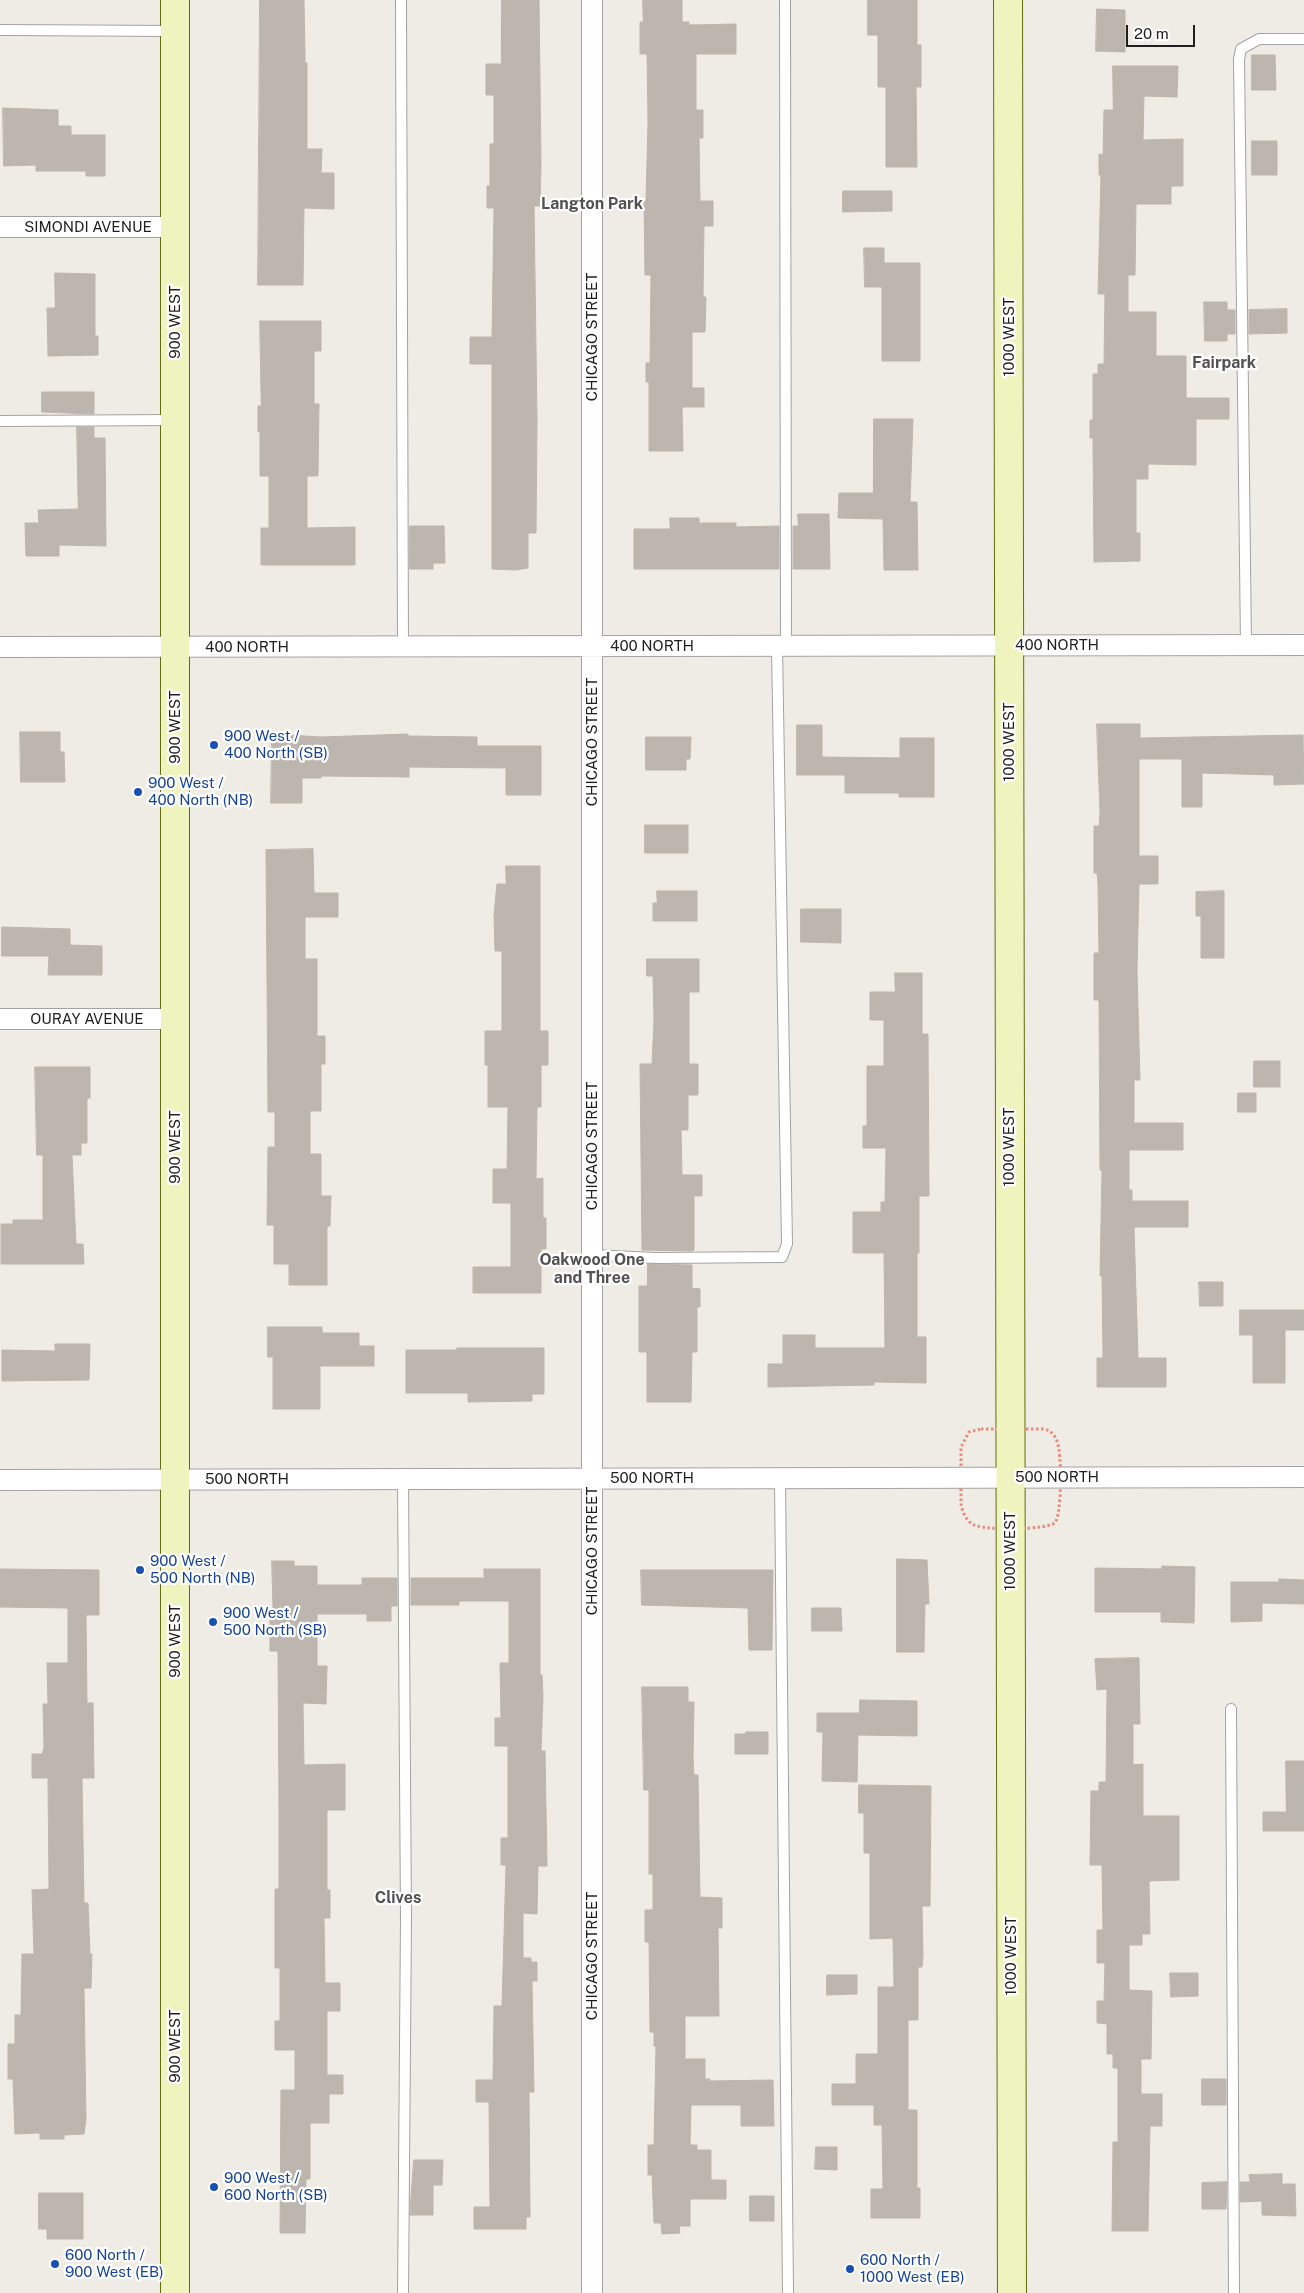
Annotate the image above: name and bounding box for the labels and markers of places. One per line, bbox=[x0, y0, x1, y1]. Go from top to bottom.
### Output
place label: 900 West / 400 North (SB) bbox=[224, 727, 328, 762]
marker: 900 West / 400 North (SB) bbox=[208, 739, 220, 751]
place label: 900 West / 400 North (NB) bbox=[148, 774, 253, 809]
marker: 900 West / 400 North (NB) bbox=[132, 786, 144, 798]
place label: 900 West / 500 North (NB) bbox=[150, 1552, 255, 1587]
marker: 900 West / 500 North (NB) bbox=[134, 1564, 146, 1576]
place label: 900 West / 500 North (SB) bbox=[223, 1604, 327, 1639]
marker: 900 West / 500 North (SB) bbox=[207, 1616, 219, 1628]
place label: 900 West / 600 North (SB) bbox=[224, 2169, 328, 2204]
marker: 900 West / 600 North (SB) bbox=[208, 2181, 220, 2193]
place label: 600 North / 900 West (EB) bbox=[65, 2246, 164, 2281]
place label: 600 North / 1000 West (EB) bbox=[860, 2251, 965, 2286]
marker: 600 North / 900 West (EB) bbox=[49, 2258, 61, 2270]
marker: 600 North / 1000 West (EB) bbox=[844, 2263, 856, 2275]

